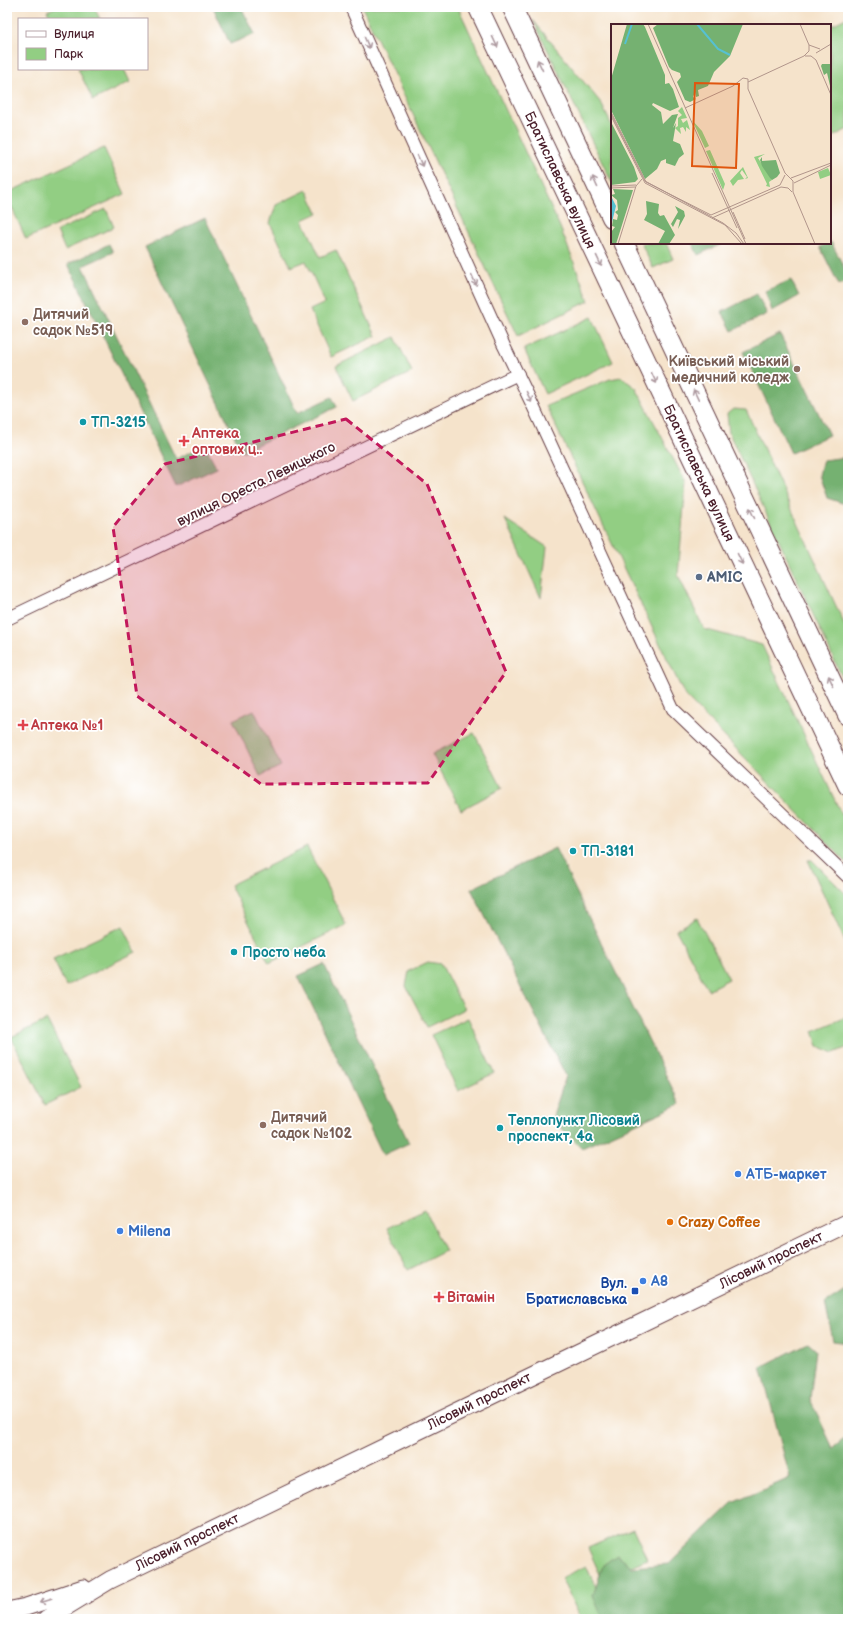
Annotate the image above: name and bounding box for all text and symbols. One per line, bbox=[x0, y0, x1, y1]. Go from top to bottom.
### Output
legend bbox=[18, 18, 148, 70]
inset map bbox=[611, 24, 831, 244]
text: Вулиця bbox=[54, 27, 95, 42]
one-way arrow bbox=[364, 36, 371, 48]
one-way arrow bbox=[492, 36, 499, 48]
text: Парк bbox=[54, 47, 84, 62]
one-way arrow bbox=[536, 59, 543, 71]
street label: Братиславська вулиця bbox=[521, 109, 599, 251]
one-way arrow bbox=[417, 155, 424, 167]
one-way arrow bbox=[591, 177, 598, 189]
one-way arrow bbox=[596, 255, 603, 267]
one-way arrow bbox=[471, 273, 478, 285]
place label: Дитячий садок №519 bbox=[33, 306, 113, 339]
marker: Дитячий садок №519 bbox=[20, 317, 30, 327]
place label: Київський міський медичний коледж bbox=[668, 353, 789, 386]
marker: Київський міський медичний коледж bbox=[792, 364, 802, 374]
one-way arrow bbox=[651, 372, 658, 384]
one-way arrow bbox=[692, 389, 699, 401]
one-way arrow bbox=[526, 391, 533, 403]
street label: Братиславська вулиця bbox=[660, 402, 738, 544]
place label: ТП-3215 bbox=[91, 414, 146, 431]
marker: ТП-3215 bbox=[78, 417, 88, 427]
place label: Аптека оптових ц.. bbox=[191, 425, 262, 458]
marker: Аптека оптових ц.. bbox=[179, 436, 189, 446]
street label: вулиця Ореста Левицького bbox=[174, 438, 338, 530]
one-way arrow bbox=[748, 507, 755, 519]
one-way arrow bbox=[737, 553, 744, 565]
place label: AMIC bbox=[706, 569, 742, 586]
marker: AMIC bbox=[694, 572, 704, 582]
one-way arrow bbox=[827, 675, 834, 687]
place label: Аптека №1 bbox=[30, 717, 103, 734]
marker: Аптека №1 bbox=[18, 720, 28, 730]
place label: ТП-3181 bbox=[581, 843, 634, 860]
marker: ТП-3181 bbox=[568, 846, 578, 856]
place label: Просто неба bbox=[242, 944, 327, 961]
marker: Просто неба bbox=[229, 947, 239, 957]
place label: Дитячий садок №102 bbox=[271, 1109, 353, 1142]
place label: Теплопункт Лісовий проспект, 4а bbox=[508, 1112, 640, 1145]
marker: Дитячий садок №102 bbox=[258, 1120, 268, 1130]
marker: Теплопункт Лісовий проспект, 4а bbox=[495, 1123, 505, 1133]
place label: АТБ-маркет bbox=[745, 1166, 827, 1183]
marker: АТБ-маркет bbox=[733, 1169, 743, 1179]
place label: Crazy Coffee bbox=[678, 1214, 760, 1231]
marker: Crazy Coffee bbox=[665, 1217, 675, 1227]
place label: Milena bbox=[128, 1223, 171, 1240]
marker: Milena bbox=[115, 1226, 125, 1236]
street label: Лісовий проспект bbox=[715, 1227, 826, 1293]
place label: А8 bbox=[650, 1273, 668, 1290]
place label: Вул. Братиславська bbox=[526, 1275, 628, 1308]
marker: А8 bbox=[638, 1276, 648, 1286]
marker: Вул. Братиславська bbox=[630, 1286, 640, 1296]
place label: Вітамін bbox=[447, 1289, 495, 1306]
marker: Вітамін bbox=[434, 1292, 444, 1302]
street label: Лісовий проспект bbox=[423, 1368, 534, 1434]
street label: Лісовий проспект bbox=[131, 1509, 242, 1575]
one-way arrow bbox=[40, 1597, 53, 1604]

